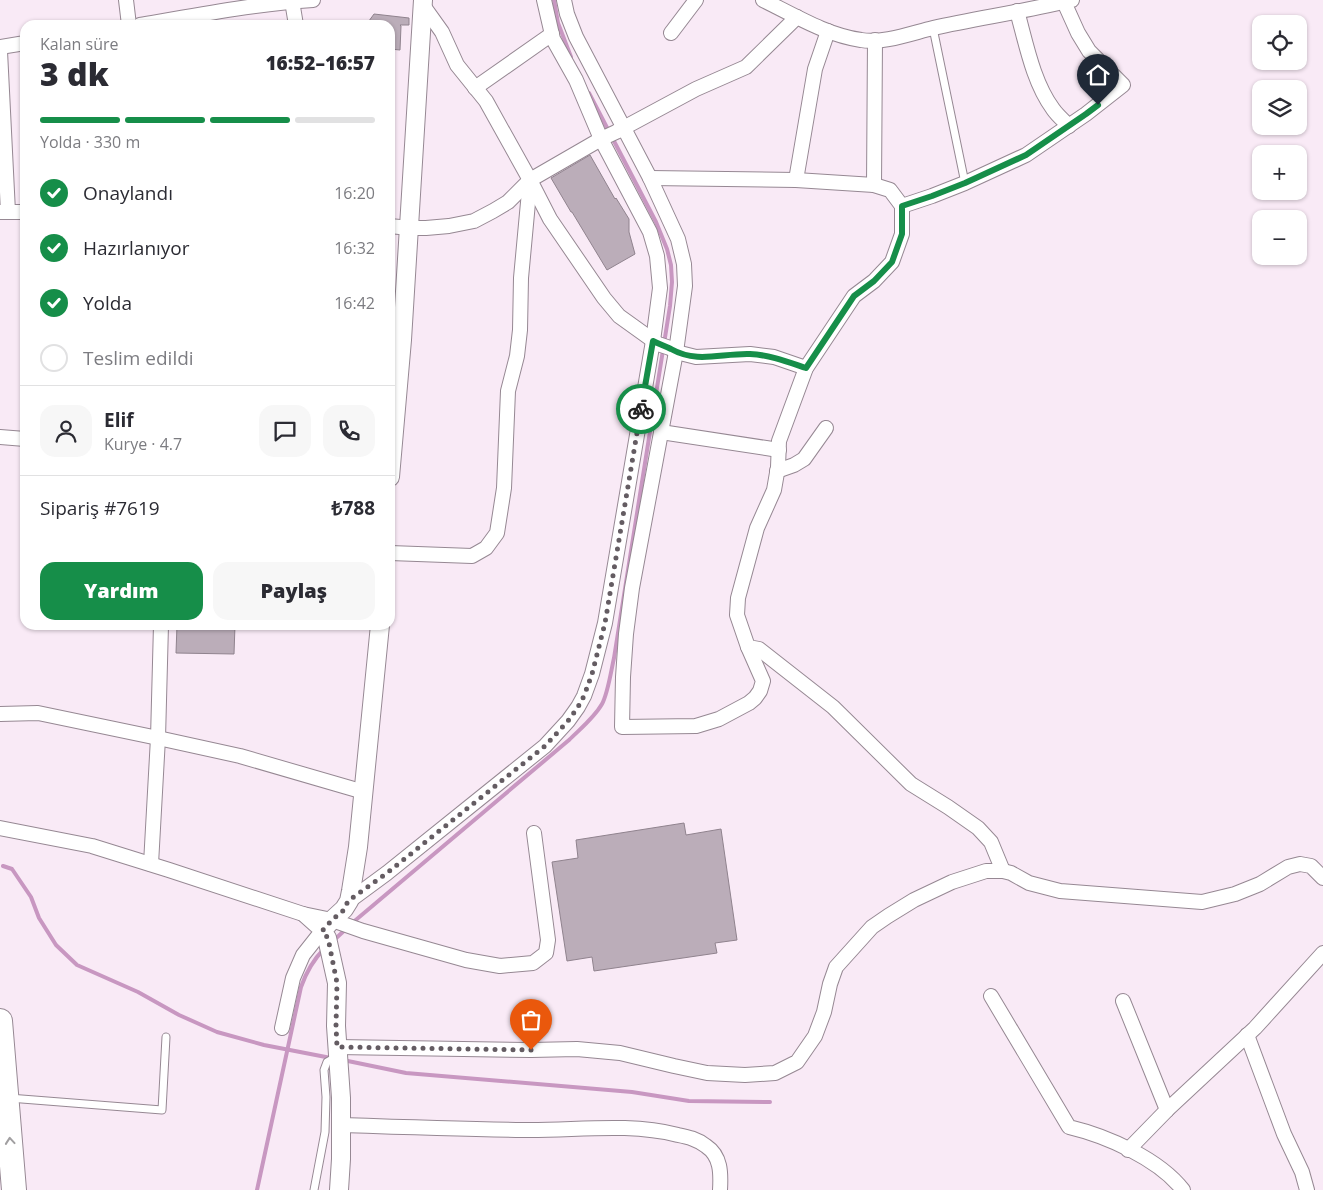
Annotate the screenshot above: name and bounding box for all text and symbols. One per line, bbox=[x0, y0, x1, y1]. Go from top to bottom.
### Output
map controls bbox=[1252, 15, 1307, 265]
button: locate bbox=[1252, 15, 1307, 70]
text: Kalan süre bbox=[40, 33, 119, 55]
text: 16:52–16:57 bbox=[265, 50, 375, 76]
text: 3 dk bbox=[40, 52, 109, 95]
pin bbox=[1077, 54, 1119, 105]
icon: home bbox=[1084, 61, 1112, 89]
button: layers bbox=[1252, 80, 1307, 135]
text: Yolda · 330 m bbox=[40, 131, 140, 153]
button: + bbox=[1252, 145, 1307, 200]
icon: check bbox=[40, 179, 68, 207]
text: Onaylandı bbox=[83, 180, 173, 206]
text: 16:20 bbox=[334, 182, 375, 204]
button: − bbox=[1252, 210, 1307, 265]
icon: check bbox=[40, 234, 68, 262]
text: Hazırlanıyor bbox=[83, 235, 190, 261]
text: 16:32 bbox=[334, 237, 375, 259]
icon: check bbox=[40, 289, 68, 317]
text: Yolda bbox=[83, 290, 132, 316]
text: 16:42 bbox=[334, 292, 375, 314]
text: Teslim edildi bbox=[83, 345, 194, 371]
courier bbox=[616, 384, 666, 434]
icon: bike bbox=[627, 395, 655, 423]
button: person bbox=[40, 405, 92, 457]
button: chat bbox=[259, 405, 311, 457]
button: phone bbox=[323, 405, 375, 457]
text: Elif bbox=[104, 407, 134, 433]
text: Kurye · 4.7 bbox=[104, 433, 182, 455]
text: Sipariş #7619 bbox=[40, 495, 160, 521]
text: ₺788 bbox=[332, 495, 375, 521]
button: Yardım bbox=[40, 562, 203, 620]
button: Paylaş bbox=[213, 562, 375, 620]
pin bbox=[510, 999, 552, 1050]
icon: bag bbox=[517, 1006, 545, 1034]
one-way arrow bbox=[4, 1137, 15, 1145]

